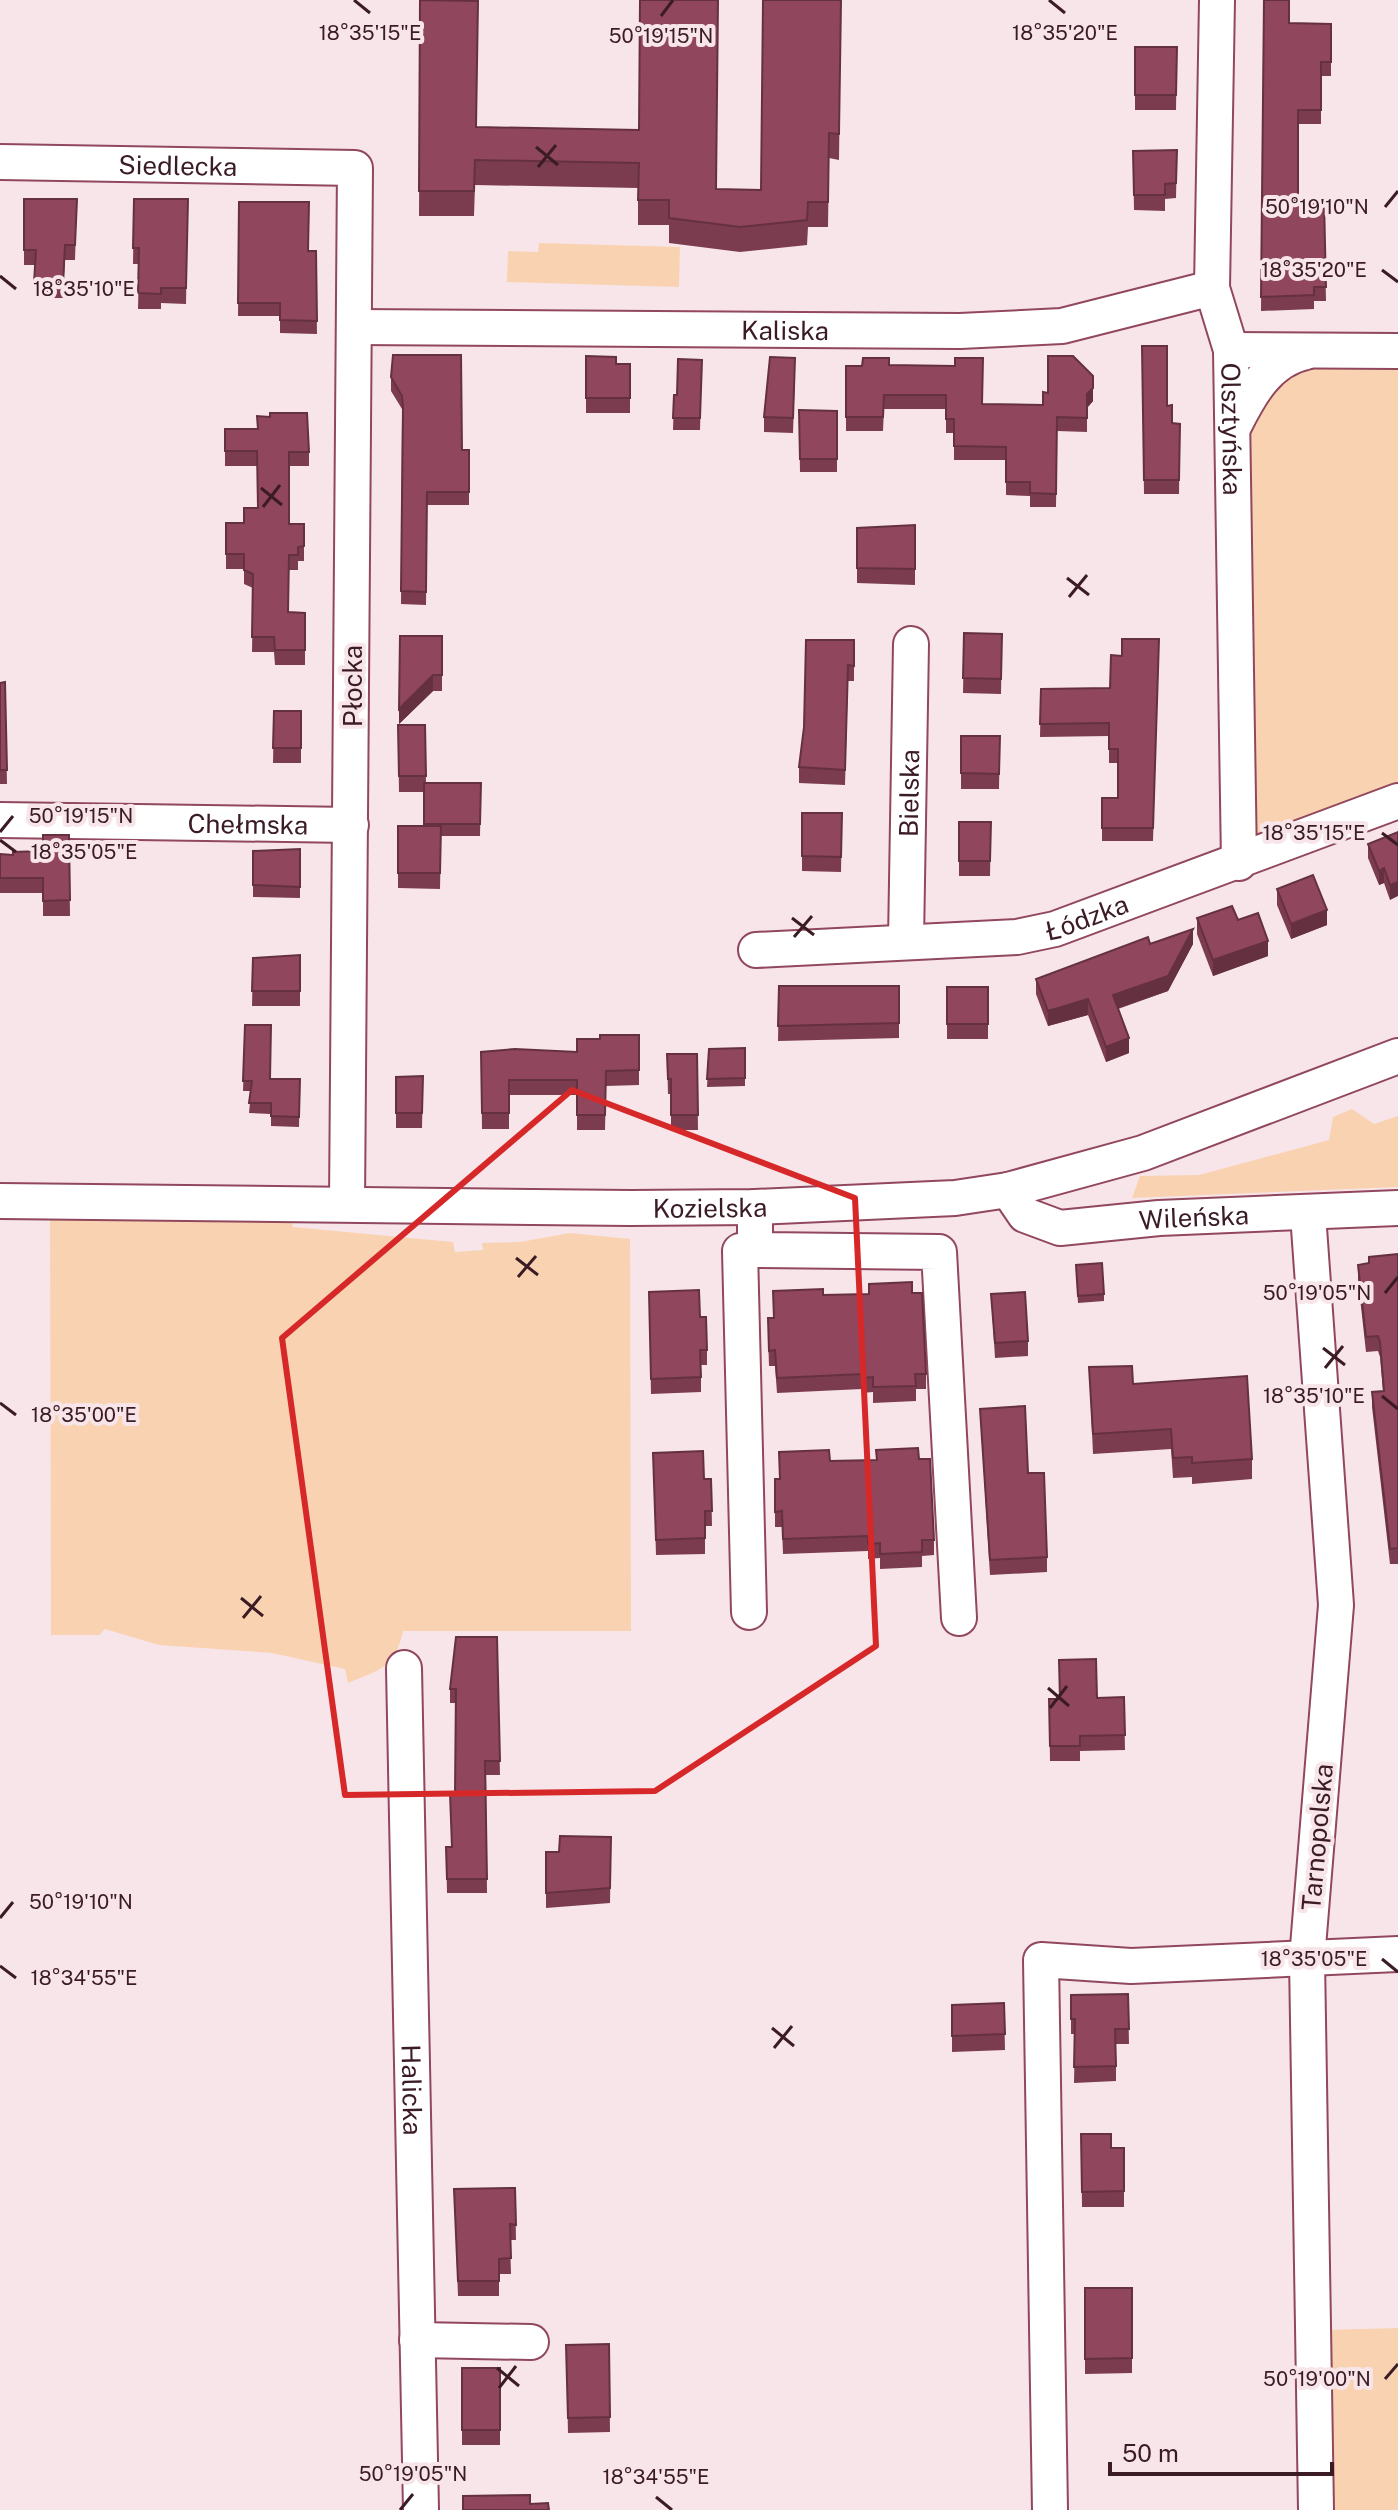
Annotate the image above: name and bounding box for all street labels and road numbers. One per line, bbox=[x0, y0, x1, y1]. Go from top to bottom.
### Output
street label: Siedlecka bbox=[118, 149, 238, 182]
street label: Kaliska bbox=[741, 314, 829, 346]
street label: Olsztyńska bbox=[1216, 362, 1249, 496]
street label: Płocka bbox=[337, 645, 368, 727]
street label: Bielska bbox=[892, 749, 925, 837]
street label: Chełmska bbox=[187, 807, 309, 840]
street label: Łódzka bbox=[1043, 888, 1132, 946]
street label: Kozielska bbox=[653, 1191, 768, 1223]
street label: Wileńska bbox=[1137, 1199, 1250, 1235]
street label: Tarnopolska bbox=[1295, 1762, 1339, 1912]
street label: Halicka bbox=[396, 2044, 429, 2136]

